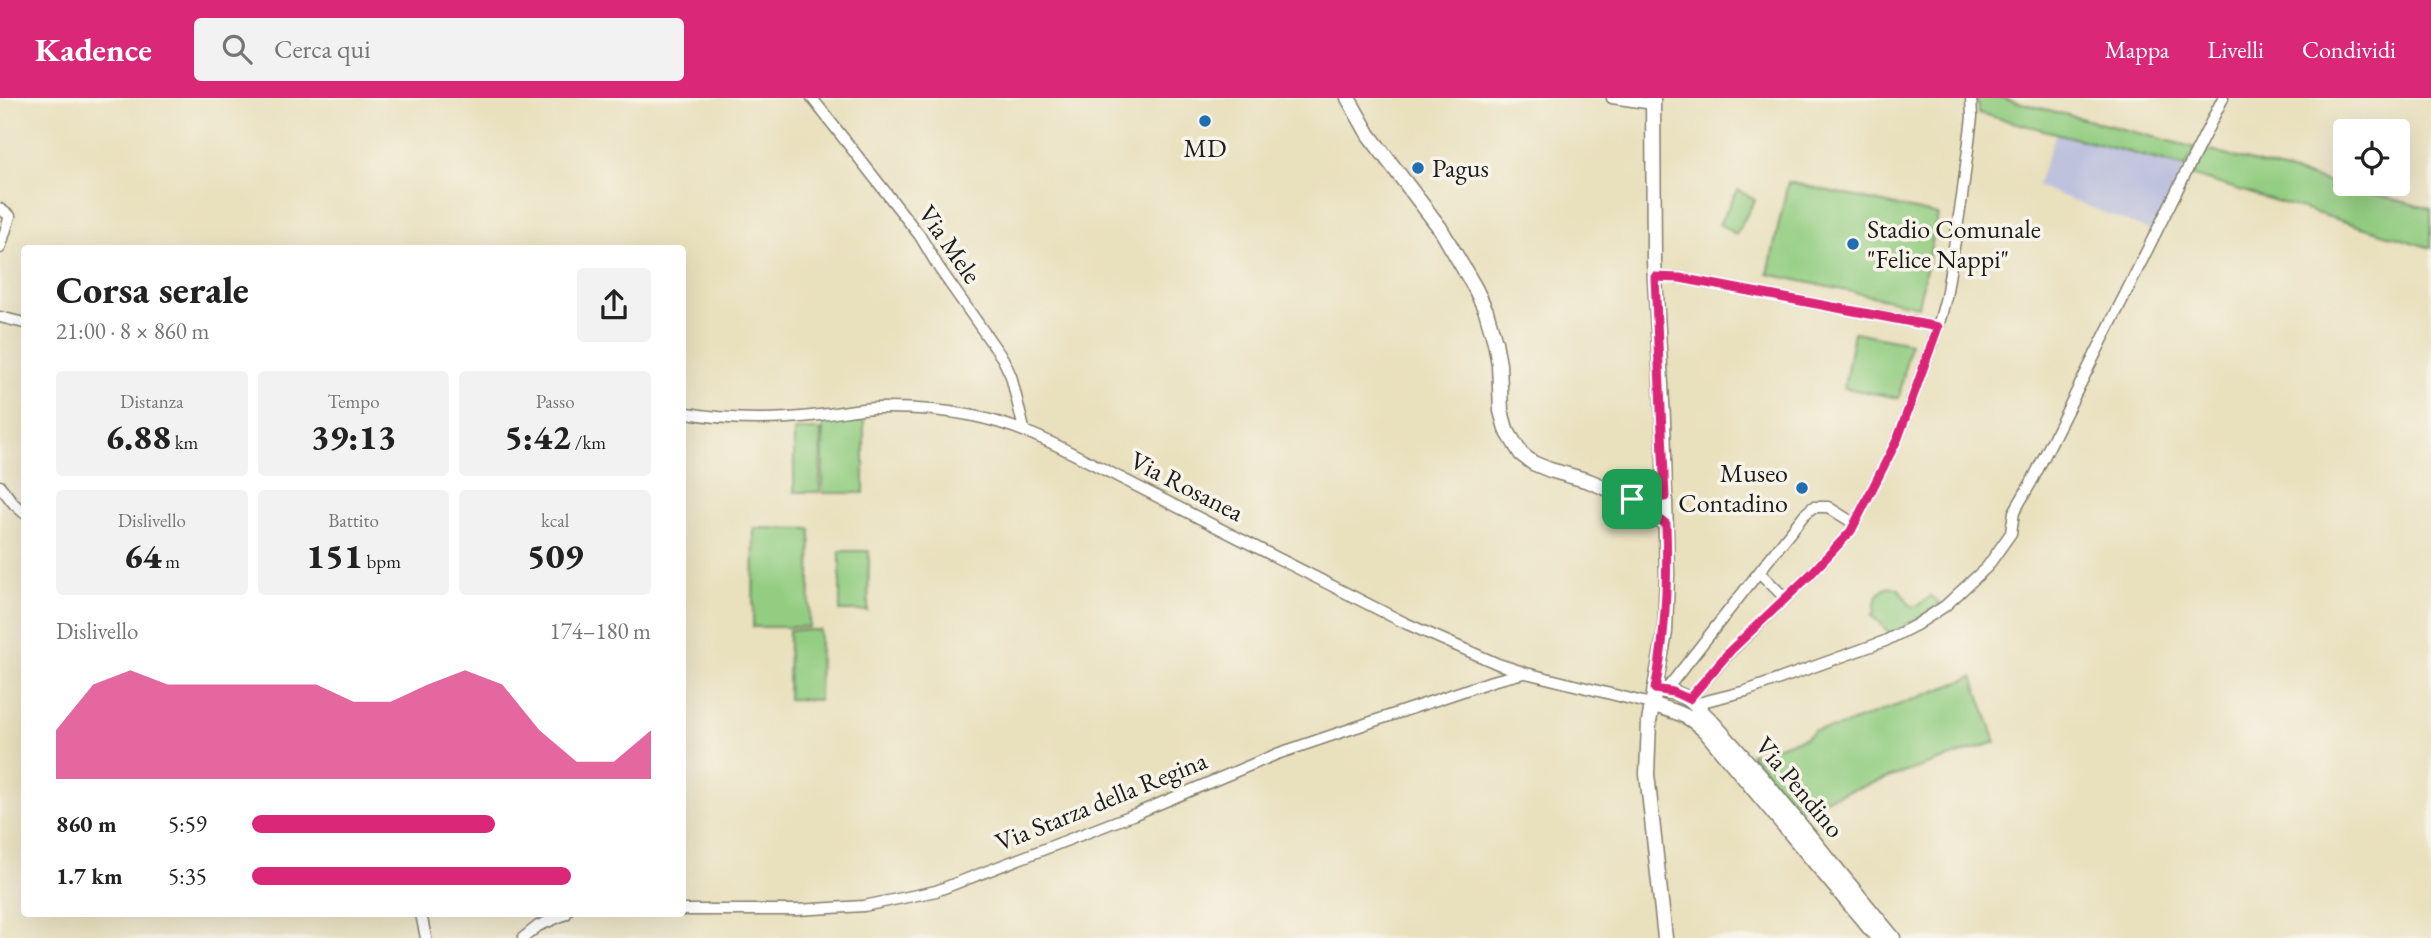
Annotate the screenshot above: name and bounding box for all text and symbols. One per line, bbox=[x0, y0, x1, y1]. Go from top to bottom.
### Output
search box bbox=[194, 18, 684, 81]
text: Kadence bbox=[35, 28, 152, 71]
icon: search bbox=[218, 30, 256, 68]
text: Cerca qui bbox=[274, 32, 371, 66]
text: Mappa bbox=[2105, 34, 2169, 65]
text: Livelli bbox=[2207, 34, 2264, 65]
text: Condividi bbox=[2302, 34, 2396, 65]
marker: MD bbox=[1197, 113, 1213, 129]
map controls bbox=[2333, 119, 2410, 196]
button: locate bbox=[2333, 119, 2410, 196]
place label: MD bbox=[1183, 131, 1227, 165]
place label: Pagus bbox=[1432, 151, 1489, 185]
marker: Pagus bbox=[1410, 160, 1426, 176]
street label: Via Mele bbox=[911, 198, 989, 290]
place label: Stadio Comunale "Felice Nappi" bbox=[1867, 212, 2041, 276]
marker: Stadio Comunale "Felice Nappi" bbox=[1845, 236, 1861, 252]
text: Corsa serale bbox=[56, 265, 249, 314]
button: share bbox=[577, 268, 651, 342]
text: 21:00 · 8 × 860 m bbox=[56, 316, 209, 346]
text: Distanza bbox=[120, 389, 184, 414]
text: Tempo bbox=[327, 389, 380, 414]
text: Passo bbox=[536, 389, 575, 414]
text: 6.88 bbox=[105, 414, 171, 459]
text: 39:13 bbox=[311, 414, 396, 459]
text: 5:42 bbox=[504, 414, 571, 459]
text: km bbox=[171, 430, 198, 455]
text: /km bbox=[571, 430, 606, 455]
street label: Via Rosanea bbox=[1124, 443, 1250, 529]
place label: Museo Contadino bbox=[1678, 456, 1788, 520]
pin bbox=[1602, 469, 1662, 529]
icon: arrive bbox=[1613, 480, 1651, 518]
marker: Museo Contadino bbox=[1794, 480, 1810, 496]
text: Dislivello bbox=[118, 508, 186, 533]
text: Battito bbox=[328, 508, 379, 533]
text: kcal bbox=[541, 508, 569, 533]
text: 64 bbox=[124, 533, 161, 578]
text: 151 bbox=[306, 533, 363, 578]
text: 509 bbox=[527, 533, 584, 578]
text: m bbox=[161, 549, 180, 574]
text: bpm bbox=[363, 549, 401, 574]
text: Dislivello bbox=[56, 616, 138, 646]
text: 174–180 m bbox=[550, 616, 651, 646]
street label: Via Pendino bbox=[1748, 729, 1852, 845]
street label: Via Starza della Regina bbox=[990, 743, 1212, 859]
text: 860 m bbox=[56, 809, 117, 839]
text: 5:59 bbox=[168, 809, 207, 839]
text: 1.7 km bbox=[56, 861, 123, 891]
text: 5:35 bbox=[168, 861, 207, 891]

